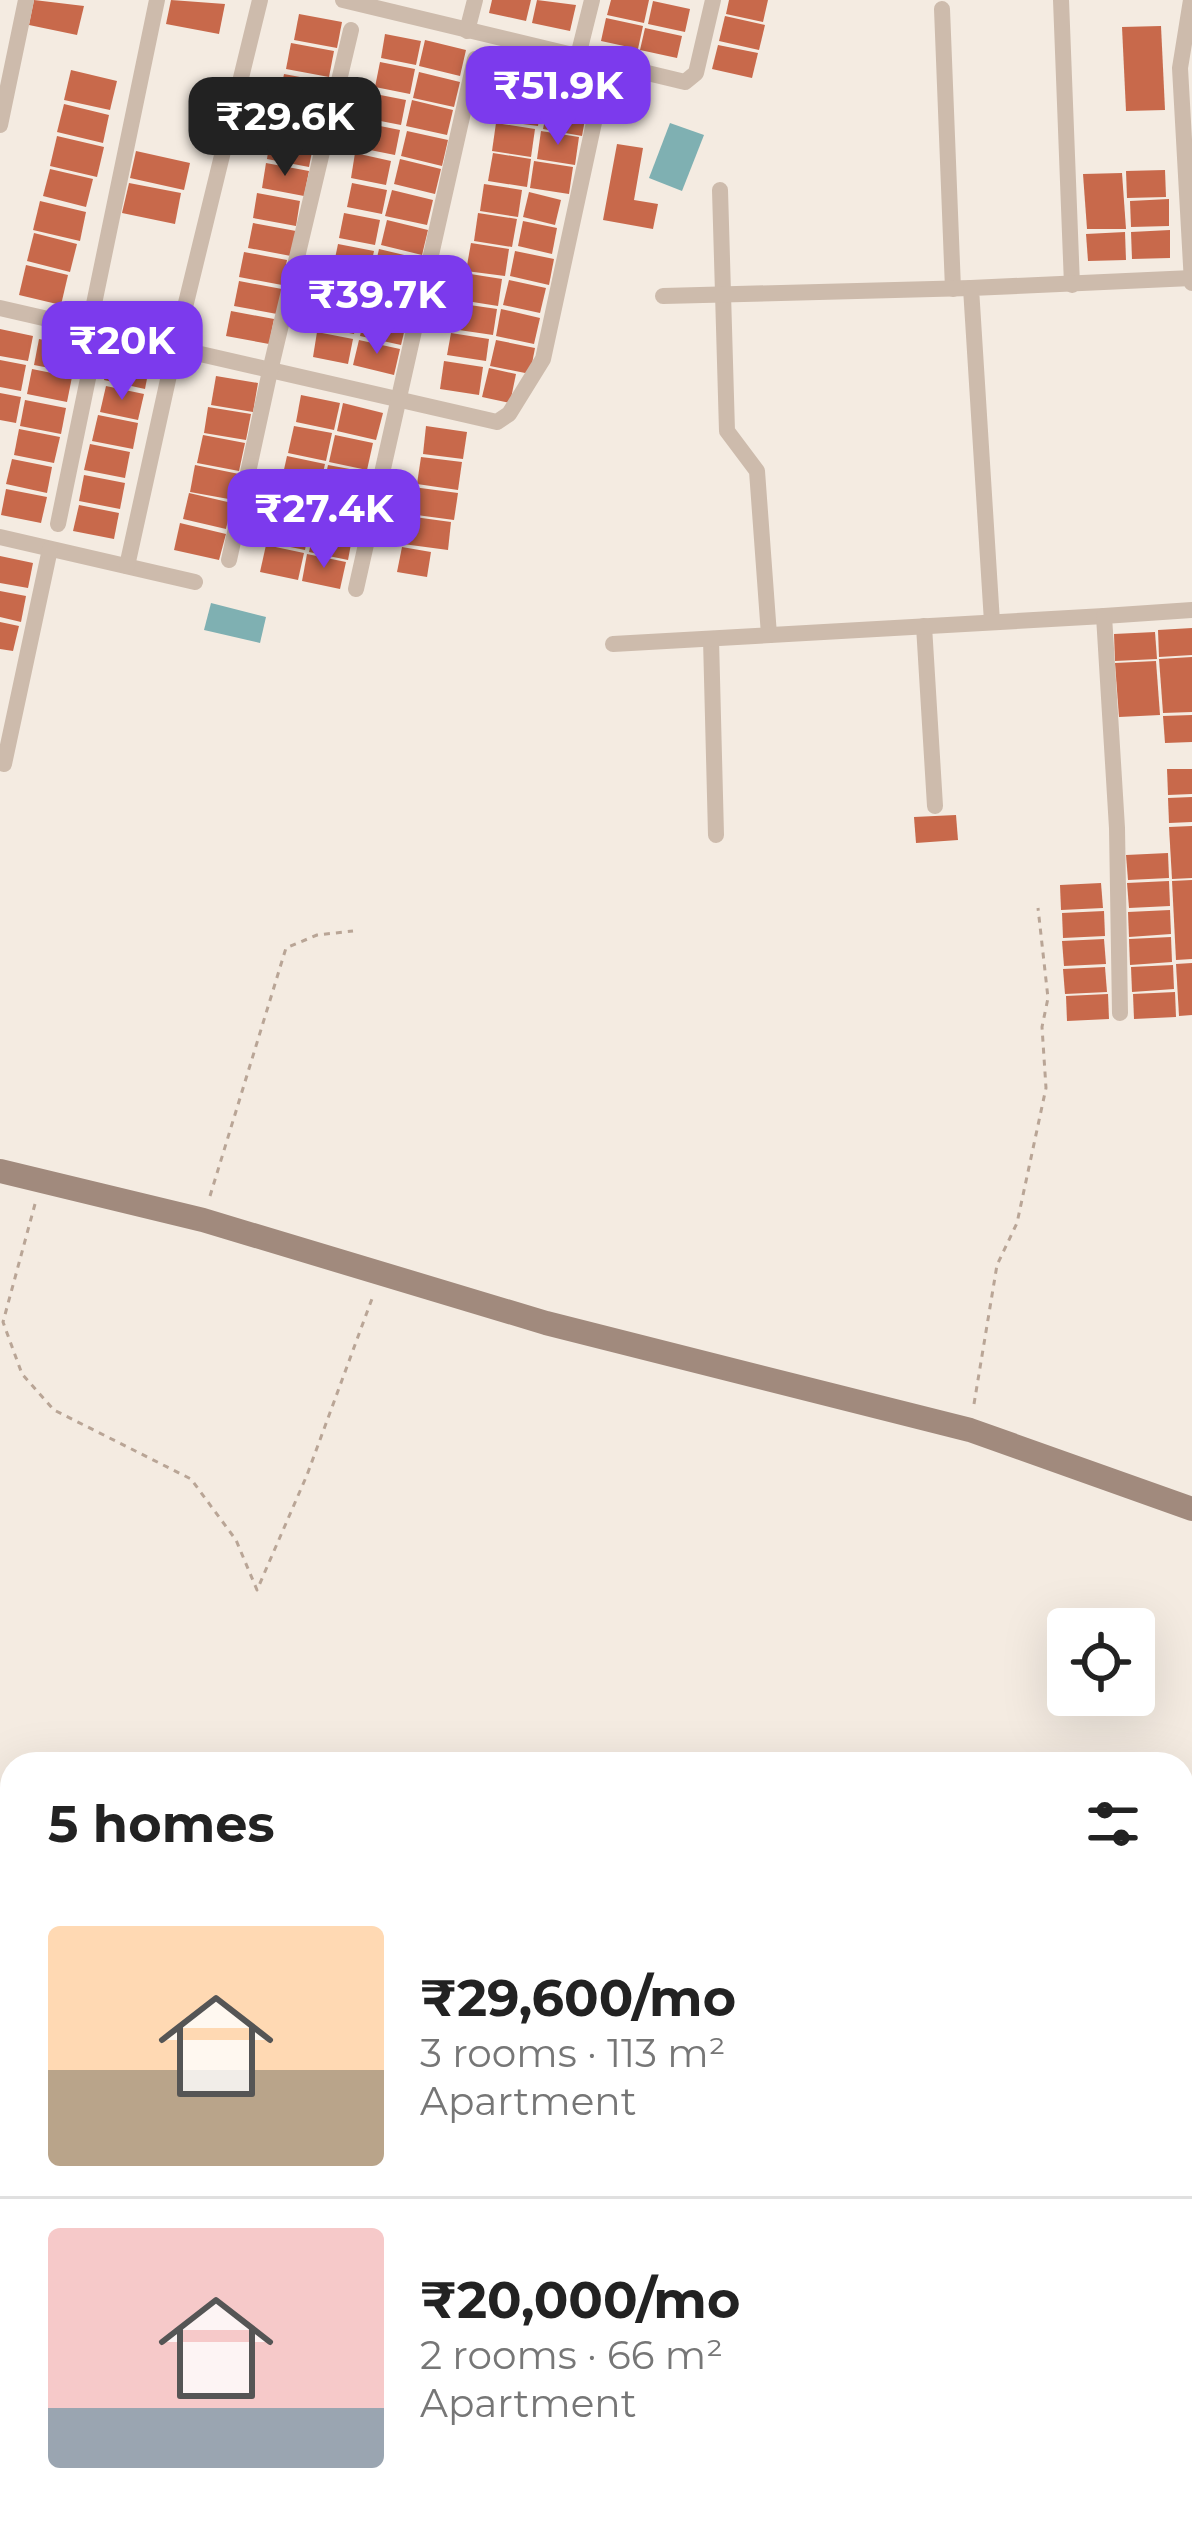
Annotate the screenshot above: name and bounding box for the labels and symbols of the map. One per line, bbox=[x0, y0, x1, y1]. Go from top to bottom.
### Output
pin: ₹51.9K bbox=[460, 46, 656, 148]
pin: ₹29.6K bbox=[187, 77, 383, 179]
pin: ₹39.7K bbox=[279, 255, 475, 357]
pin: ₹20K bbox=[51, 301, 193, 403]
pin: ₹27.4K bbox=[226, 469, 422, 571]

